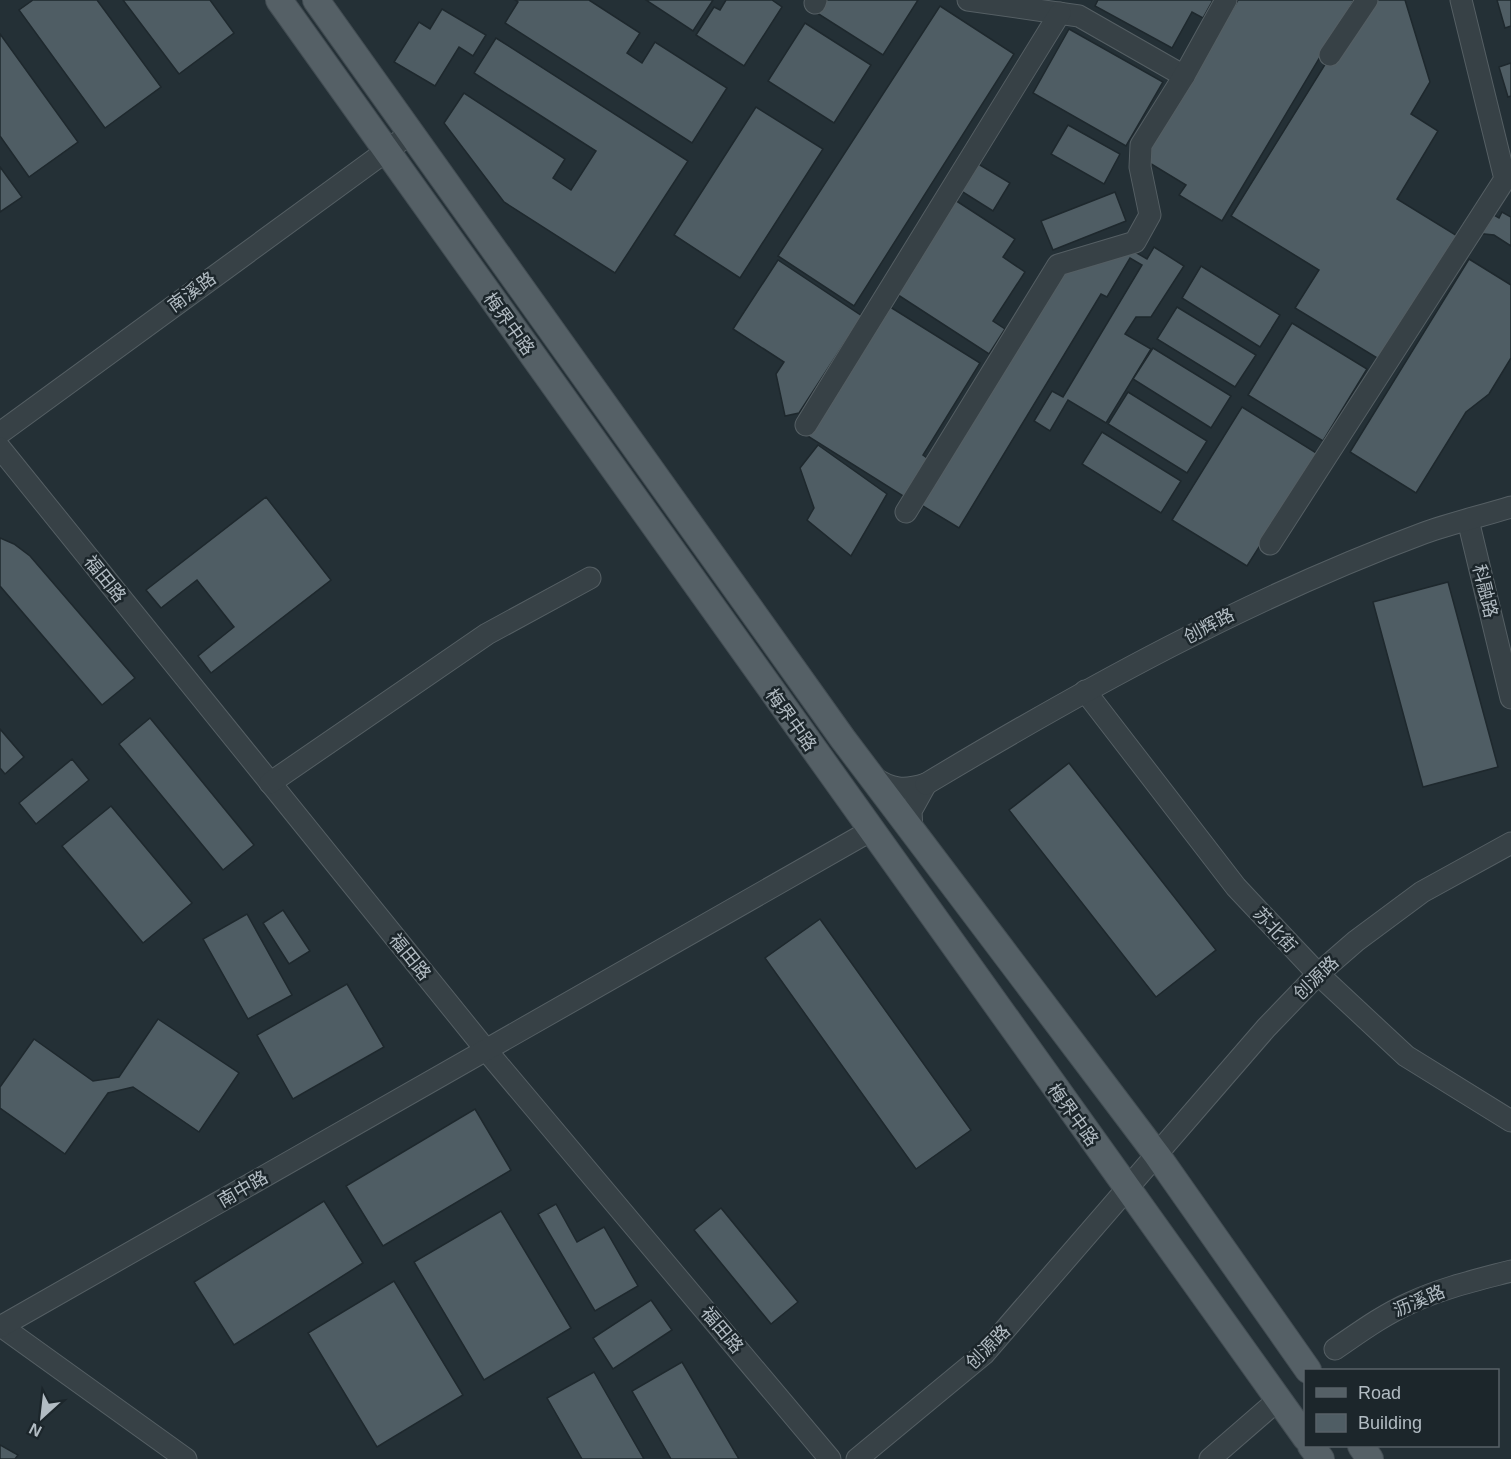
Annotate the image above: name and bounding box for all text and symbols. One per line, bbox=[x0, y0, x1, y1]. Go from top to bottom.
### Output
street label: 南溪路 bbox=[164, 268, 220, 316]
street label: 梅界中路 bbox=[480, 289, 538, 359]
street label: 福田路 bbox=[80, 552, 130, 606]
street label: 科融路 bbox=[1469, 562, 1501, 620]
street label: 创辉路 bbox=[1180, 604, 1238, 648]
street label: 梅界中路 bbox=[762, 685, 820, 755]
street label: 苏北街 bbox=[1249, 903, 1301, 957]
street label: 福田路 bbox=[385, 930, 435, 984]
street label: 创源路 bbox=[1290, 952, 1342, 1004]
street label: 梅界中路 bbox=[1044, 1080, 1102, 1150]
street label: 南中路 bbox=[215, 1167, 271, 1211]
street label: 沥溪路 bbox=[1390, 1281, 1448, 1321]
street label: 福田路 bbox=[697, 1303, 747, 1357]
street label: 创源路 bbox=[962, 1321, 1014, 1373]
legend bbox=[1304, 1369, 1499, 1447]
text: Road bbox=[1358, 1383, 1401, 1403]
north arrow bbox=[12, 1387, 72, 1447]
text: Building bbox=[1358, 1413, 1422, 1433]
text: N bbox=[26, 1420, 44, 1440]

